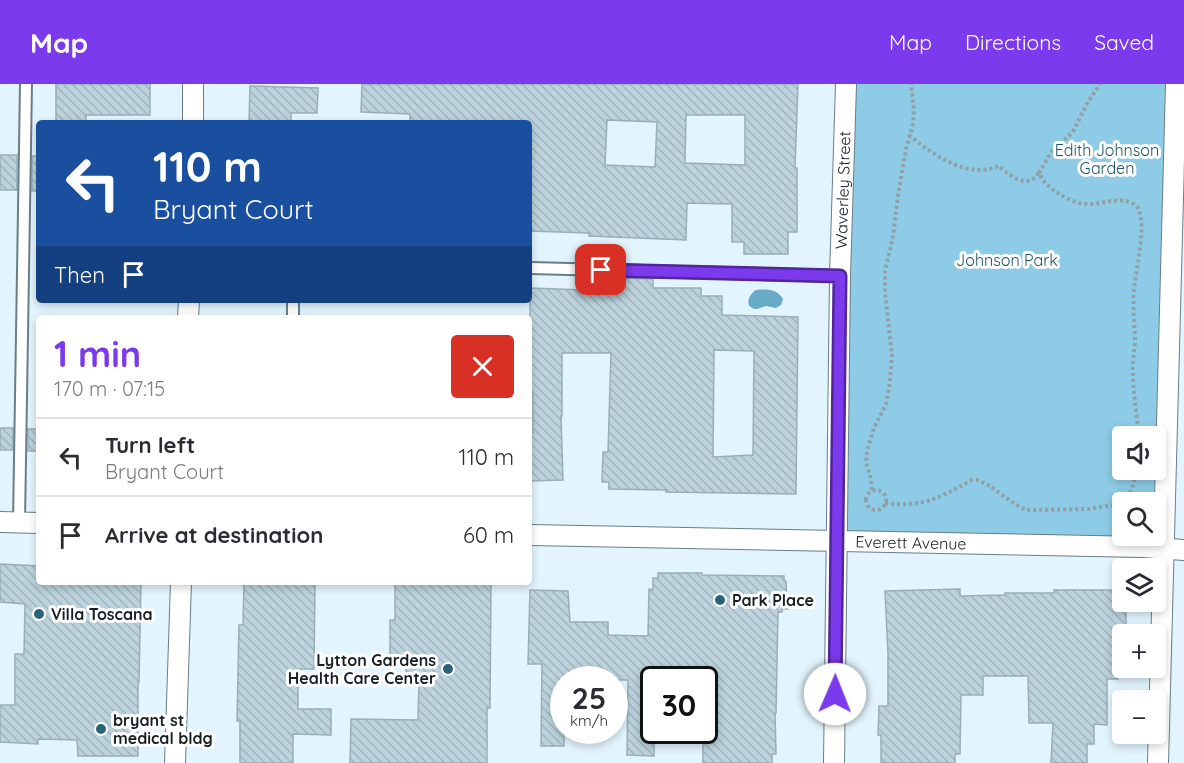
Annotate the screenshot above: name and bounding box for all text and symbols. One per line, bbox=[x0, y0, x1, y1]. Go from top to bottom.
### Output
text: Map bbox=[30, 25, 88, 60]
text: Map bbox=[889, 29, 932, 55]
text: Directions bbox=[965, 29, 1061, 55]
text: Saved bbox=[1094, 29, 1154, 55]
street label: Waverley Street bbox=[831, 131, 855, 249]
text: 110 m bbox=[153, 140, 262, 193]
park label: Edith Johnson Garden bbox=[1055, 140, 1159, 178]
icon: left bbox=[54, 144, 132, 222]
text: Bryant Court bbox=[153, 192, 314, 226]
pin bbox=[575, 244, 626, 295]
park label: Johnson Park bbox=[956, 250, 1058, 270]
icon: arrive bbox=[584, 253, 617, 286]
icon: arrive bbox=[117, 258, 150, 291]
text: Then bbox=[54, 261, 105, 289]
text: 1 min bbox=[54, 331, 141, 376]
button: close bbox=[451, 335, 514, 398]
text: 170 m · 07:15 bbox=[54, 376, 165, 401]
map controls bbox=[1112, 426, 1166, 744]
button: sound bbox=[1112, 426, 1166, 480]
text: Turn left bbox=[105, 431, 195, 459]
icon: left bbox=[54, 441, 87, 474]
text: 110 m bbox=[459, 443, 514, 471]
text: Bryant Court bbox=[105, 459, 224, 484]
button: search bbox=[1112, 492, 1166, 546]
icon: arrive bbox=[54, 519, 87, 552]
text: Arrive at destination bbox=[105, 521, 323, 549]
text: 60 m bbox=[463, 521, 514, 549]
street label: Everett Avenue bbox=[855, 531, 967, 554]
button: layers bbox=[1112, 558, 1166, 612]
place label: Park Place bbox=[732, 590, 814, 610]
marker: Park Place bbox=[713, 593, 727, 607]
place label: Villa Toscana bbox=[51, 604, 153, 624]
marker: Villa Toscana bbox=[32, 607, 46, 621]
button: + bbox=[1112, 624, 1166, 678]
place label: Lytton Gardens Health Care Center bbox=[288, 650, 436, 688]
marker: Lytton Gardens Health Care Center bbox=[441, 662, 455, 676]
position arrow bbox=[803, 662, 867, 726]
speed limit sign: 30 bbox=[640, 666, 718, 744]
text: 25 bbox=[572, 679, 606, 717]
button: − bbox=[1112, 690, 1166, 744]
place label: bryant st medical bldg bbox=[113, 710, 213, 748]
text: km/h bbox=[570, 711, 608, 730]
marker: bryant st medical bldg bbox=[94, 722, 108, 736]

